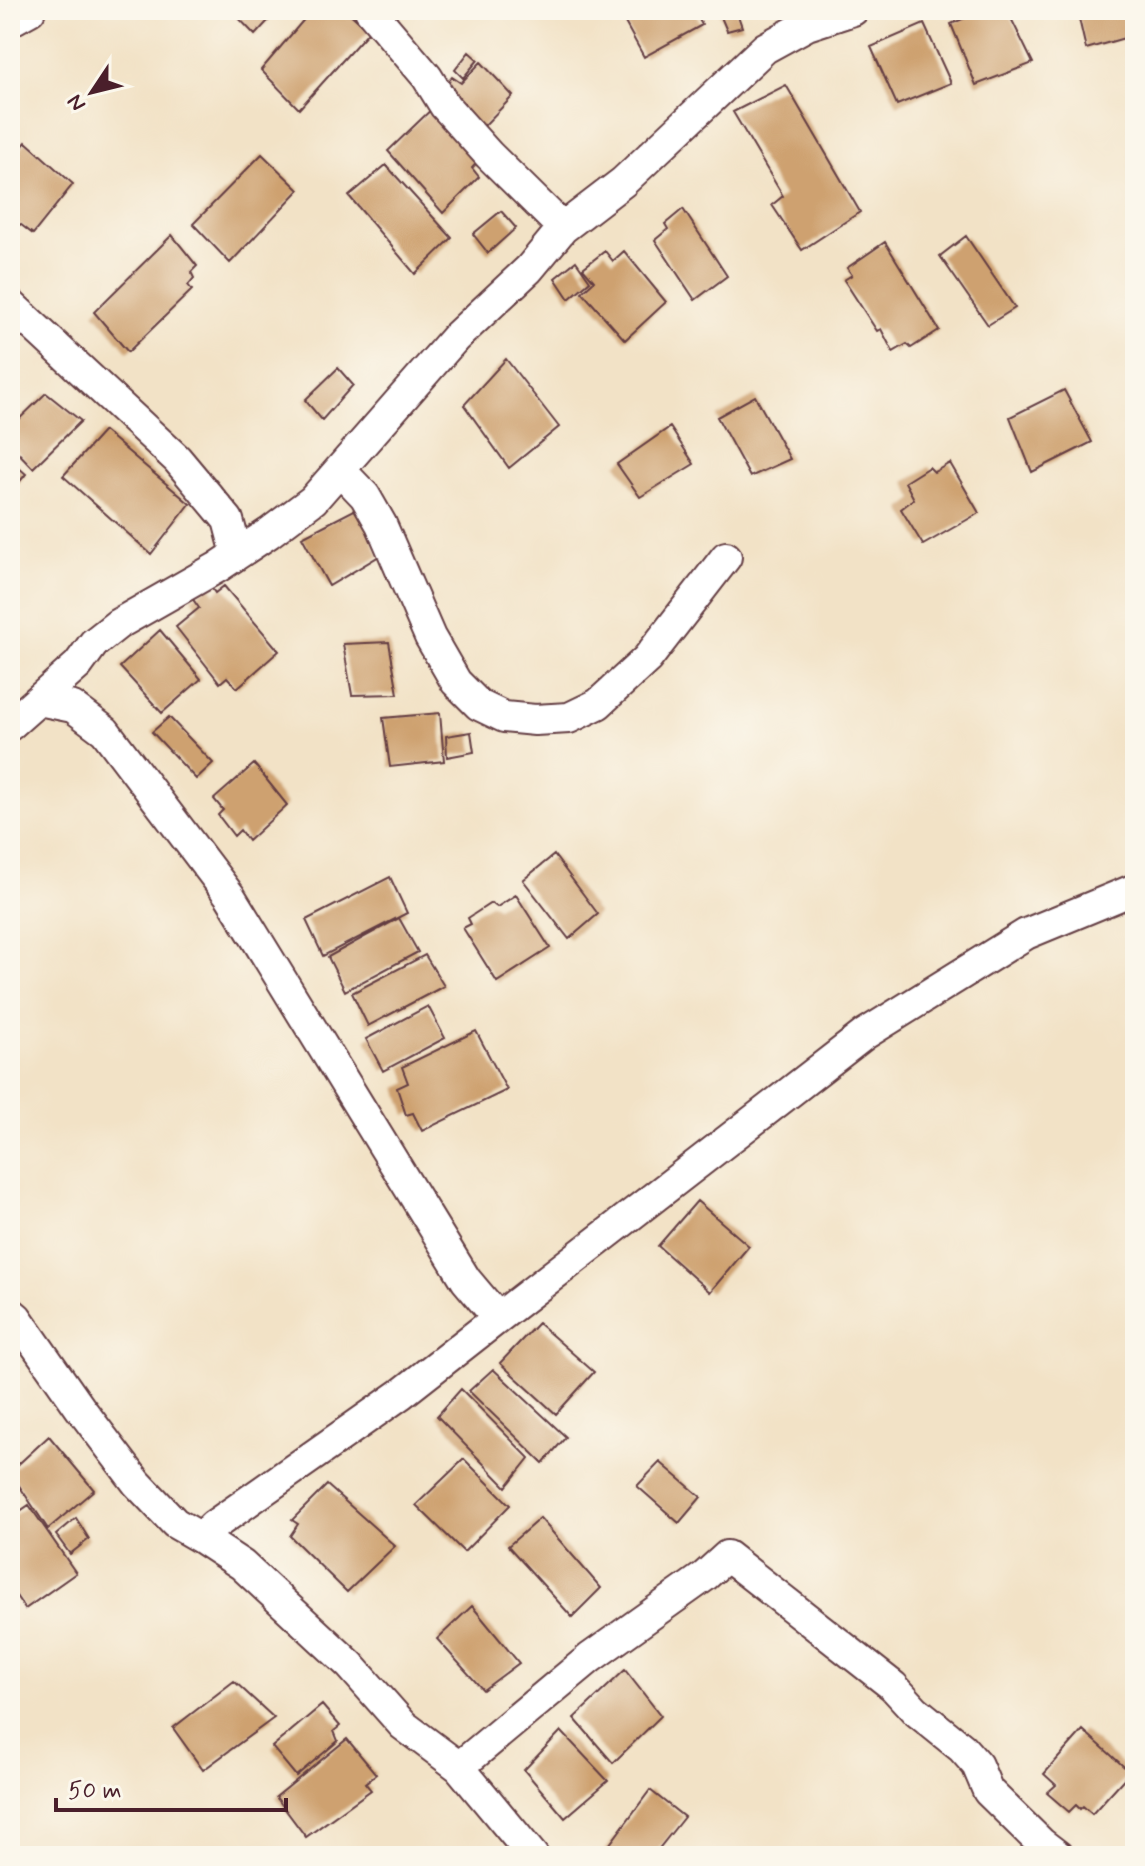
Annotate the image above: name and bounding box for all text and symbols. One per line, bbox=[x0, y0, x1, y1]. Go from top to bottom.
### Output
north arrow bbox=[52, 52, 132, 132]
text: N bbox=[62, 88, 93, 116]
scale bar bbox=[56, 1762, 286, 1812]
text: 50 m bbox=[68, 1776, 122, 1807]

